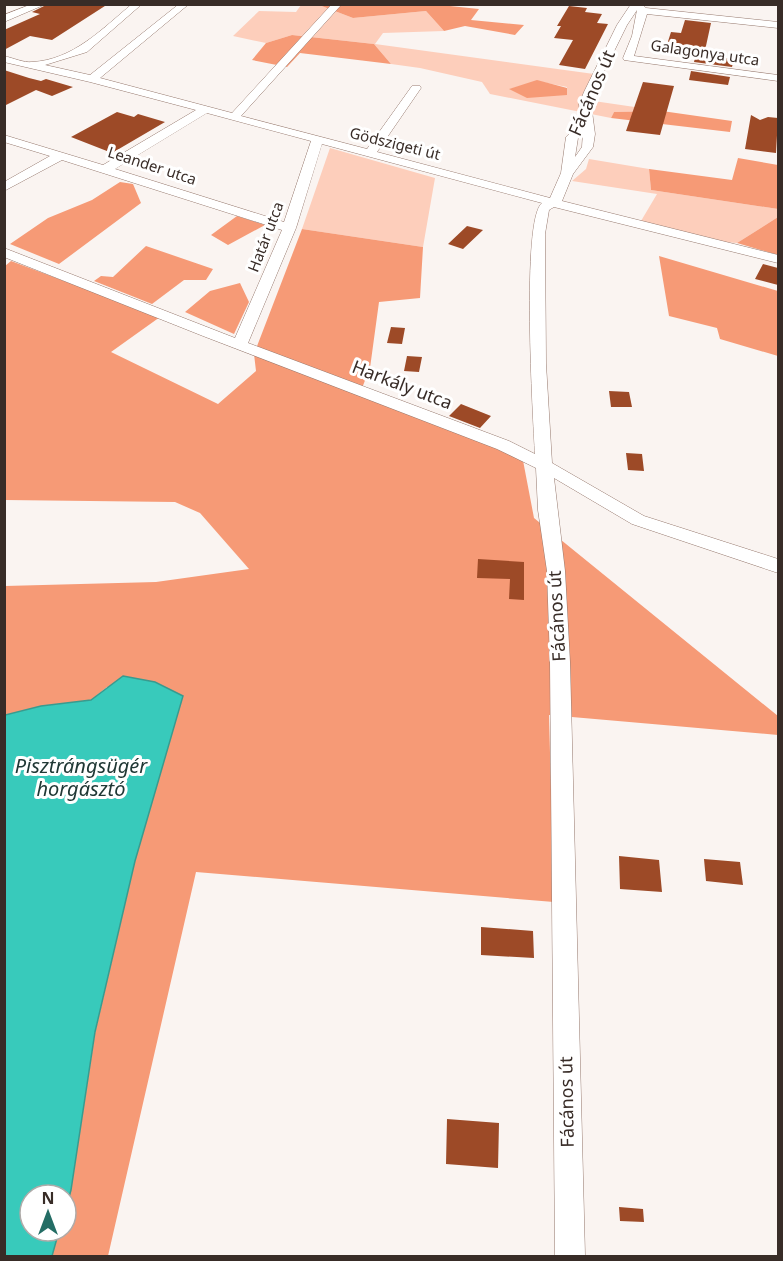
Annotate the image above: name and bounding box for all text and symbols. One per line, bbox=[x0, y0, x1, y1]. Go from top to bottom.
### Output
street label: Galagonya utca bbox=[650, 34, 761, 70]
street label: Fácános út bbox=[562, 46, 620, 139]
street label: Gödszigeti út bbox=[348, 122, 443, 164]
street label: Leander utca bbox=[105, 141, 199, 189]
street label: Határ utca bbox=[243, 199, 288, 275]
street label: Harkály utca bbox=[349, 354, 456, 414]
street label: Fácános út bbox=[542, 569, 570, 662]
water label: Pisztrángsügér horgásztó bbox=[15, 752, 148, 802]
street label: Fácános út bbox=[553, 1056, 579, 1148]
north arrow bbox=[18, 1183, 78, 1243]
text: N bbox=[41, 1187, 55, 1209]

